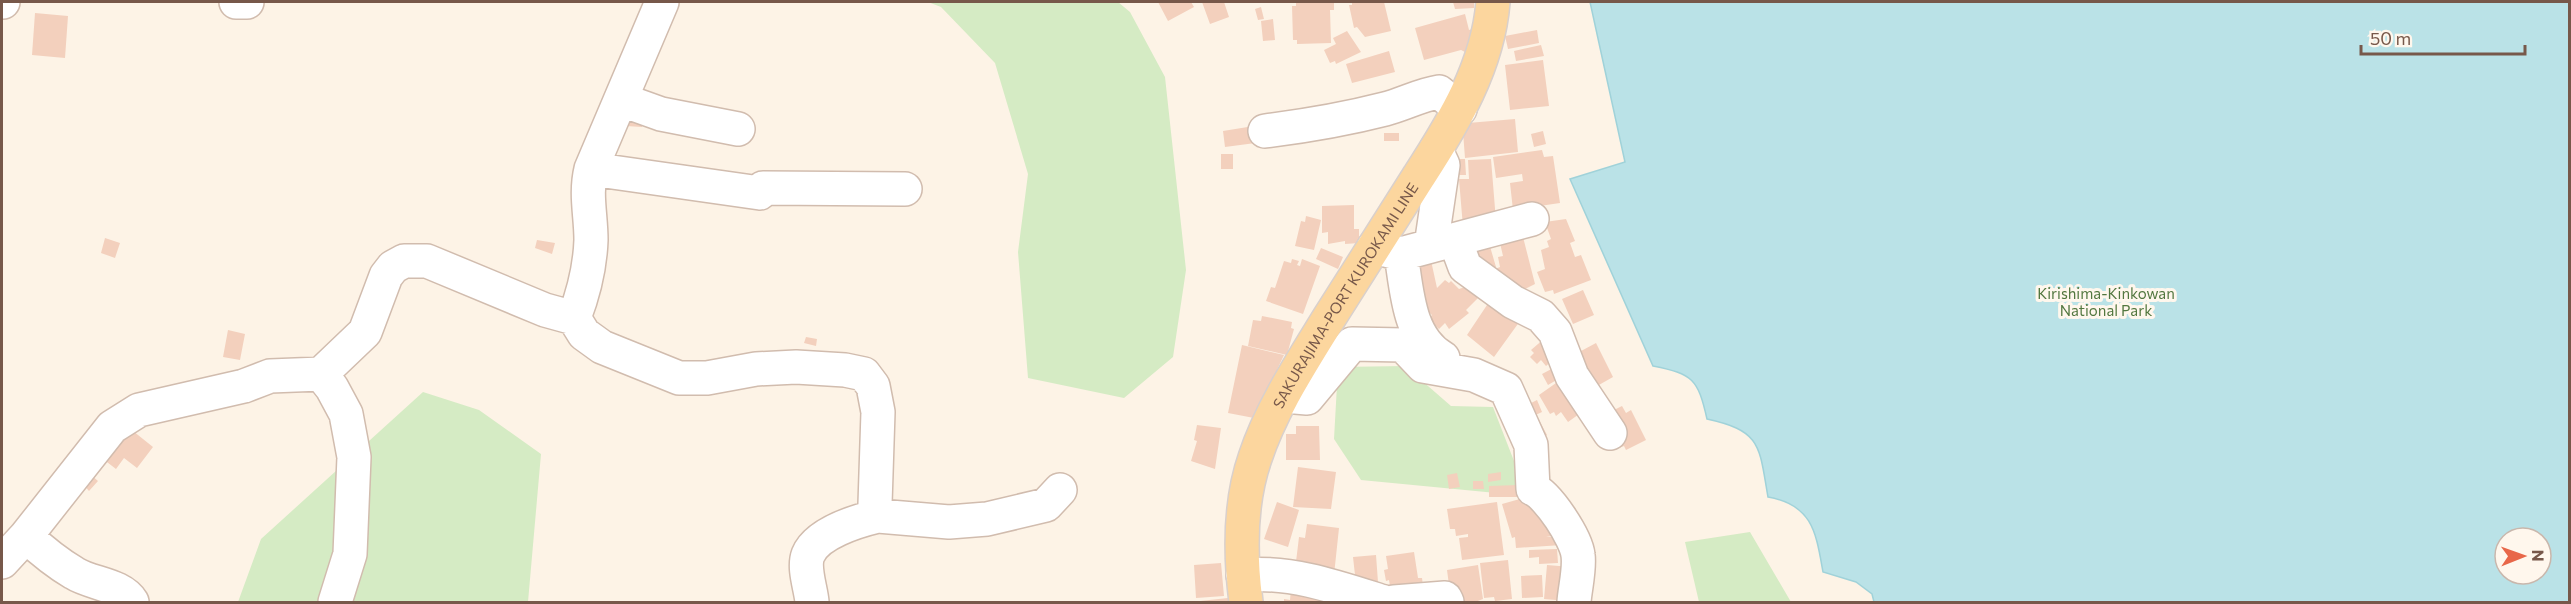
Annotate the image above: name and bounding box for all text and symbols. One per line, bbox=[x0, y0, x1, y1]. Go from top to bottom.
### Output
scale bar bbox=[2361, 18, 2524, 56]
text: 50 m bbox=[2370, 27, 2411, 49]
street label: SAKURAJIMA-PORT KUROKAMI LINE bbox=[1269, 179, 1422, 411]
park label: Kirishima-Kinkowan National Park bbox=[2037, 284, 2175, 319]
north arrow bbox=[2493, 526, 2553, 586]
text: N bbox=[2529, 550, 2548, 562]

